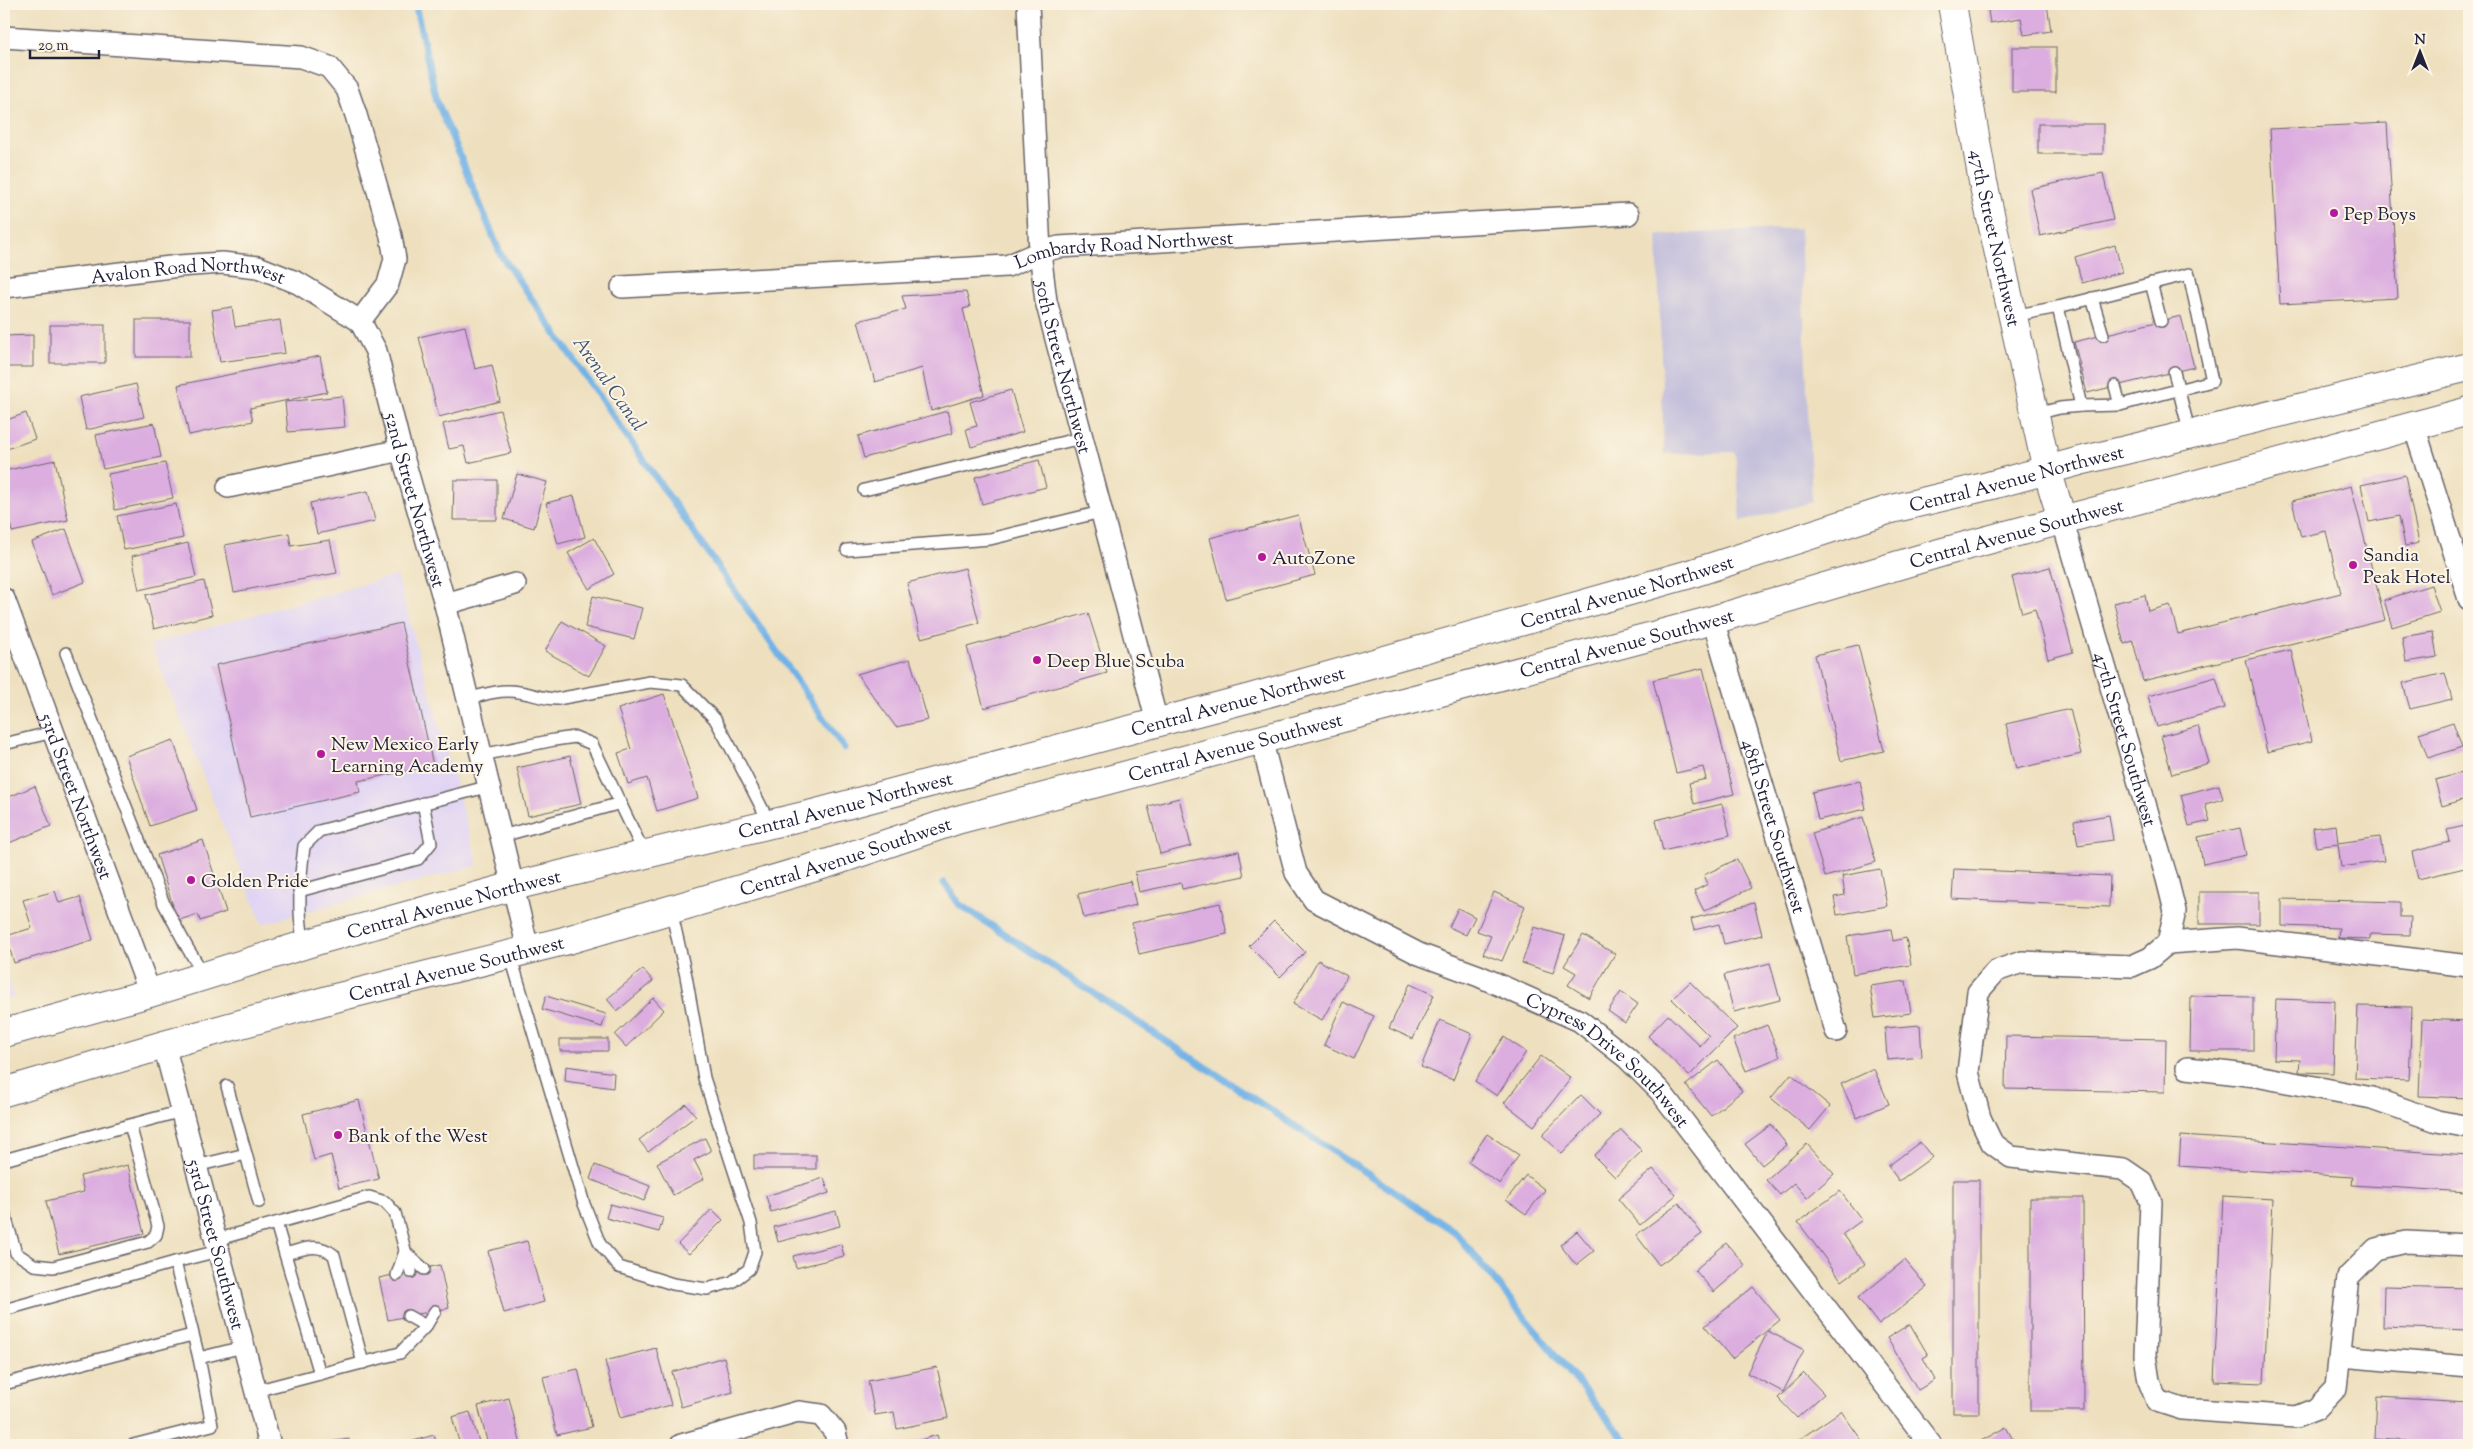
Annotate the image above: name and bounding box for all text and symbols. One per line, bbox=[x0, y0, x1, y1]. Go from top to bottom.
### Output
scale bar bbox=[30, 28, 99, 60]
north arrow bbox=[2396, 28, 2446, 78]
text: N bbox=[2414, 31, 2426, 51]
text: 20 m bbox=[38, 36, 69, 57]
street label: 47th Street Northwest bbox=[1962, 148, 2026, 330]
place label: Pep Boys bbox=[2344, 202, 2416, 229]
marker: Pep Boys bbox=[2328, 207, 2340, 219]
street label: Lombardy Road Northwest bbox=[1011, 226, 1234, 277]
street label: Avalon Road Northwest bbox=[89, 252, 289, 293]
street label: 50th Street Northwest bbox=[1028, 278, 1097, 458]
water label: Arenal Canal bbox=[564, 331, 652, 438]
street label: 52nd Street Northwest bbox=[376, 409, 451, 592]
street label: Central Avenue Northwest bbox=[1907, 440, 2127, 520]
street label: Central Avenue Southwest bbox=[1907, 493, 2127, 577]
place label: Sandia Peak Hotel bbox=[2363, 543, 2451, 592]
place label: AutoZone bbox=[1272, 546, 1356, 573]
street label: Central Avenue Northwest bbox=[1518, 550, 1738, 637]
marker: AutoZone bbox=[1256, 551, 1268, 563]
marker: Sandia Peak Hotel bbox=[2347, 559, 2359, 571]
street label: Central Avenue Southwest bbox=[1517, 603, 1738, 687]
place label: Deep Blue Scuba bbox=[1047, 649, 1185, 676]
street label: 47th Street Southwest bbox=[2085, 649, 2162, 831]
marker: Deep Blue Scuba bbox=[1031, 654, 1043, 666]
street label: Central Avenue Northwest bbox=[1129, 661, 1349, 745]
street label: Central Avenue Southwest bbox=[1126, 707, 1346, 790]
street label: 53rd Street Northwest bbox=[31, 709, 118, 884]
place label: New Mexico Early Learning Academy bbox=[331, 732, 484, 781]
street label: 48th Street Southwest bbox=[1733, 736, 1811, 918]
marker: New Mexico Early Learning Academy bbox=[315, 748, 327, 760]
street label: Central Avenue Northwest bbox=[736, 766, 957, 847]
street label: Central Avenue Southwest bbox=[737, 812, 956, 905]
street label: Central Avenue Northwest bbox=[344, 864, 564, 948]
place label: Golden Pride bbox=[201, 869, 309, 896]
marker: Golden Pride bbox=[185, 874, 197, 886]
street label: Central Avenue Southwest bbox=[346, 930, 568, 1010]
street label: Cypress Drive Southwest bbox=[1521, 987, 1695, 1135]
place label: Bank of the West bbox=[348, 1124, 488, 1151]
marker: Bank of the West bbox=[332, 1129, 344, 1141]
street label: 53rd Street Southwest bbox=[179, 1155, 250, 1334]

